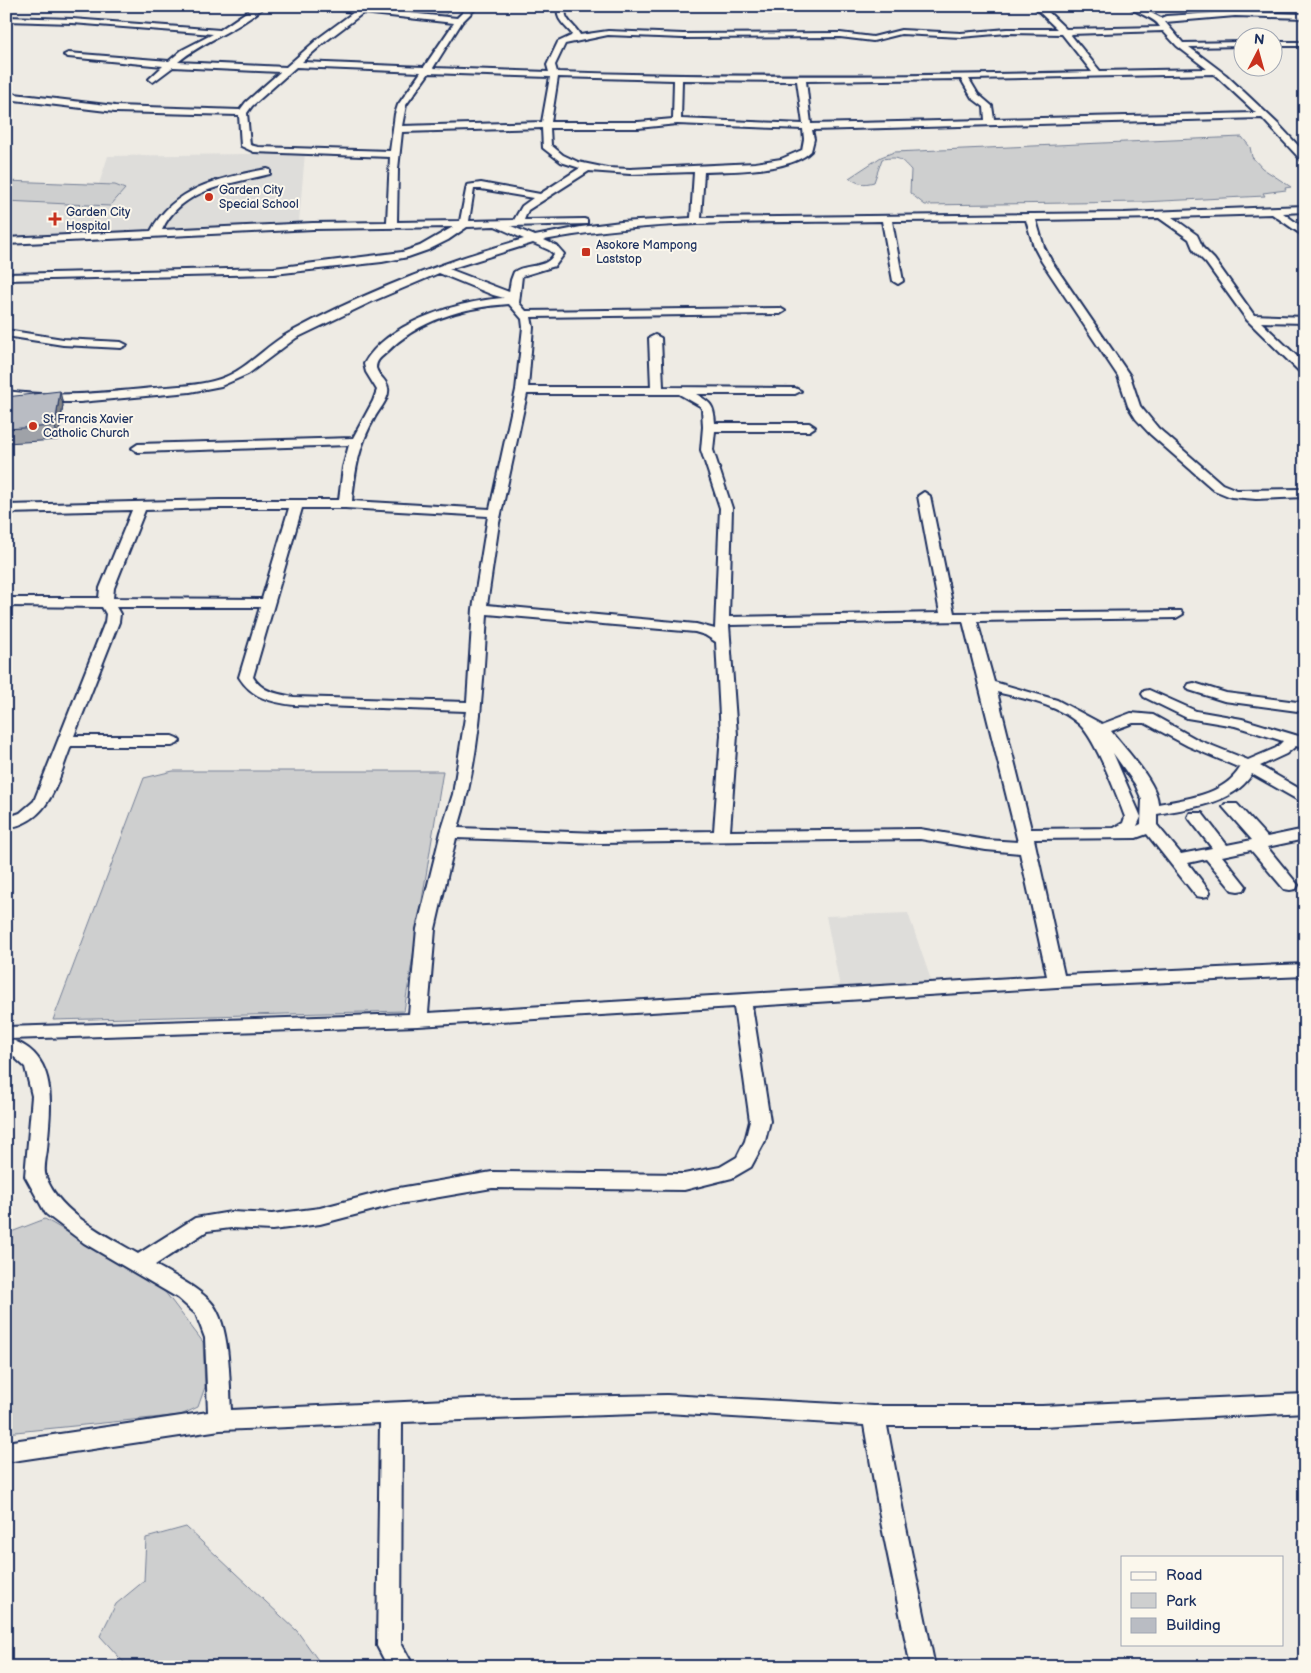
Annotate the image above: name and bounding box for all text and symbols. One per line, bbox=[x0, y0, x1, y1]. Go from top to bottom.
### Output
north arrow bbox=[1234, 28, 1284, 78]
text: N bbox=[1253, 31, 1265, 49]
place label: Garden City Special School bbox=[219, 183, 299, 212]
marker: Garden City Special School bbox=[203, 191, 215, 203]
place label: Garden City Hospital bbox=[66, 205, 131, 234]
marker: Garden City Hospital bbox=[48, 212, 62, 226]
place label: Asokore Mampong Laststop bbox=[596, 238, 697, 267]
marker: Asokore Mampong Laststop bbox=[580, 246, 592, 258]
place label: St Francis Xavier Catholic Church bbox=[43, 412, 134, 441]
marker: St Francis Xavier Catholic Church bbox=[27, 420, 39, 432]
legend bbox=[1121, 1556, 1284, 1646]
text: Road bbox=[1166, 1566, 1202, 1585]
text: Park bbox=[1166, 1592, 1197, 1611]
text: Building bbox=[1166, 1616, 1221, 1635]

